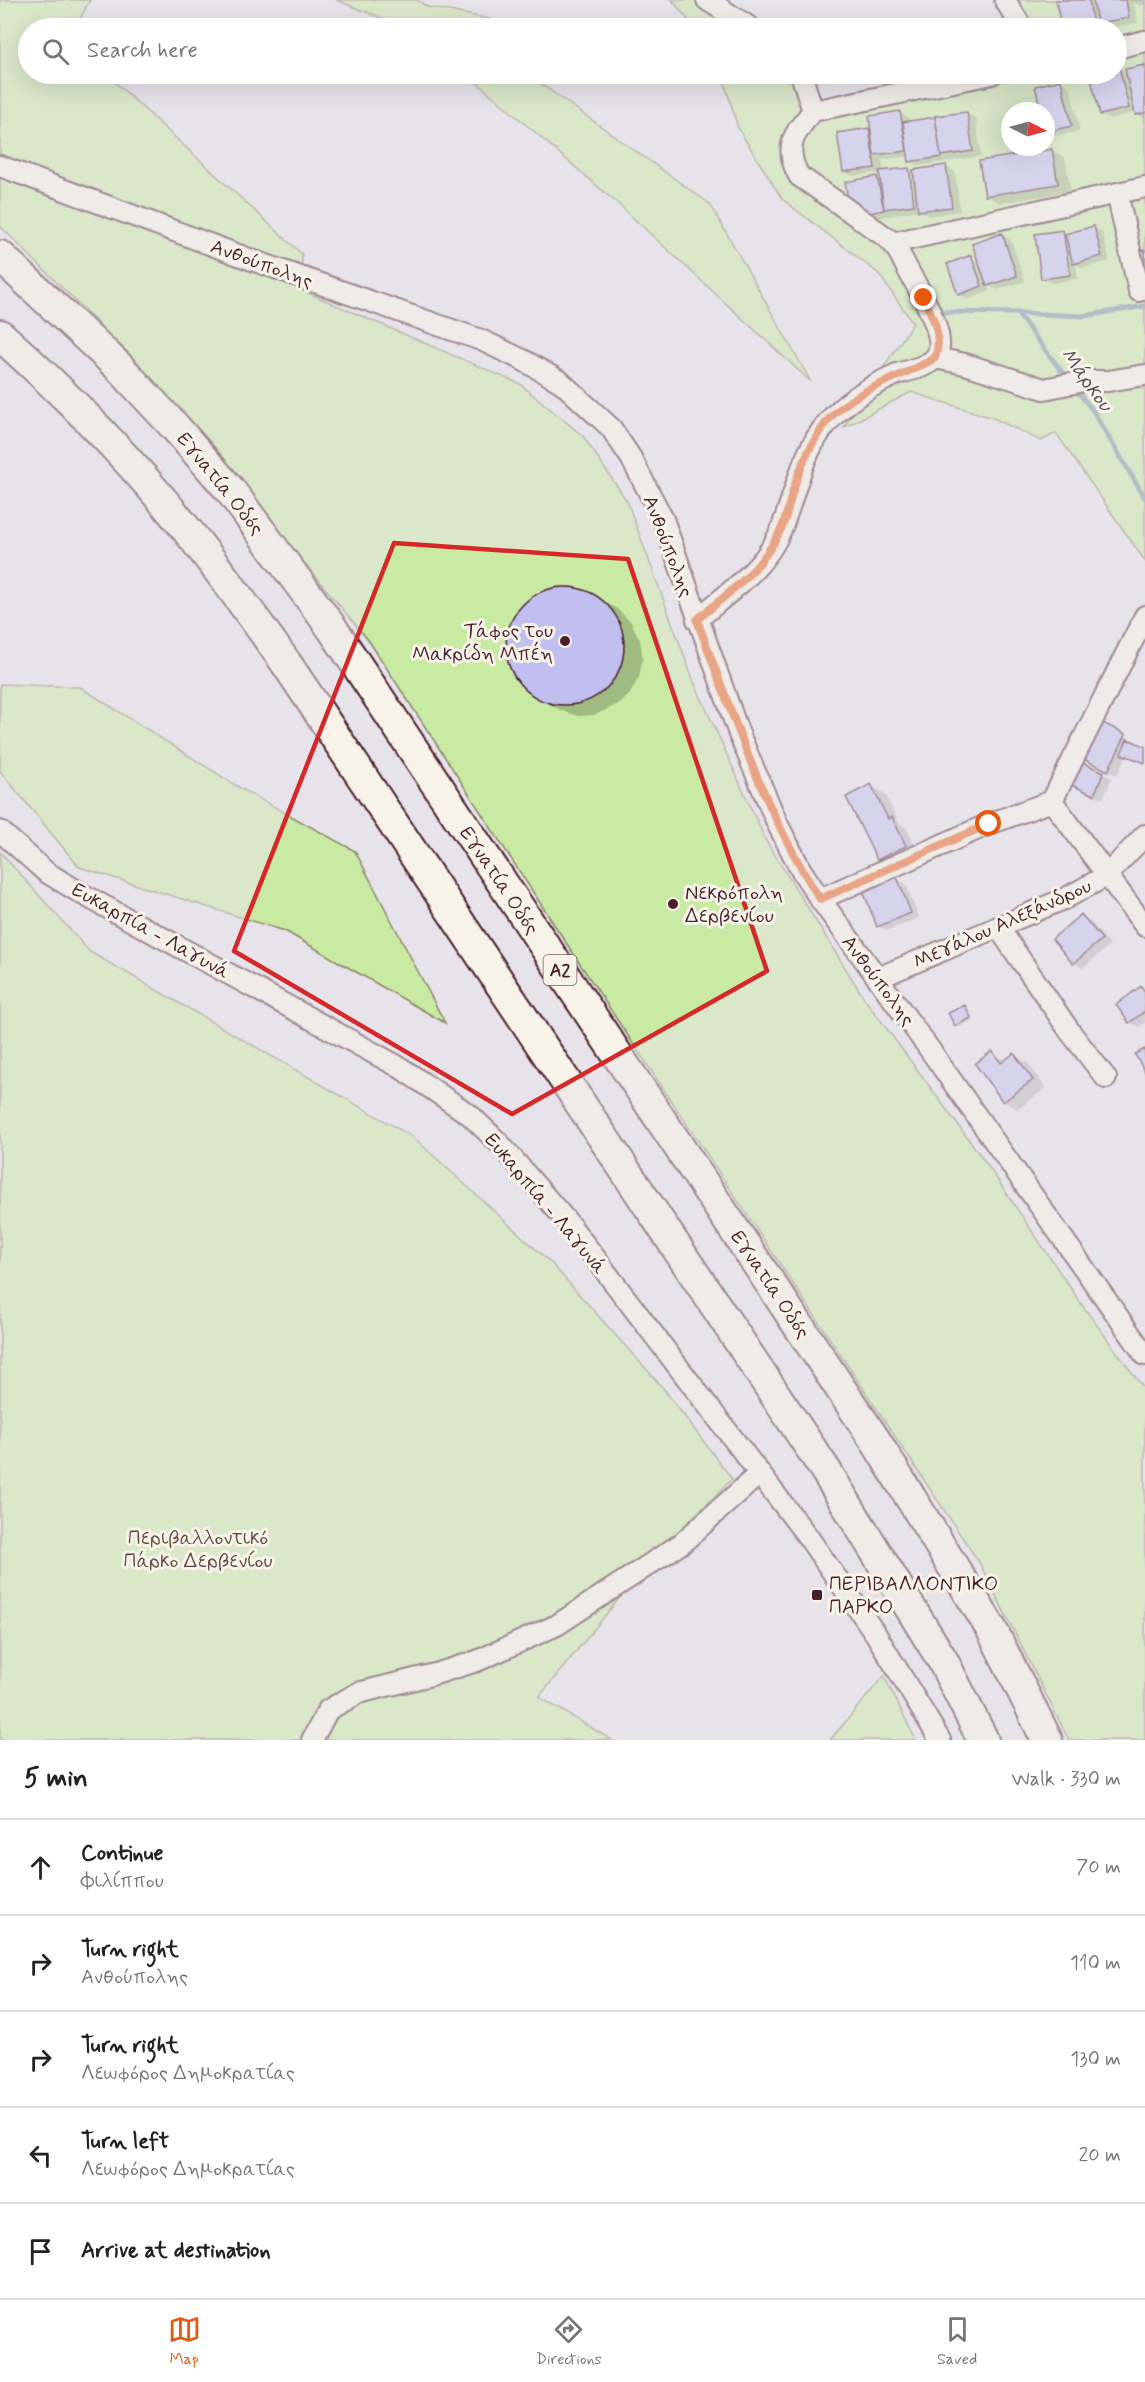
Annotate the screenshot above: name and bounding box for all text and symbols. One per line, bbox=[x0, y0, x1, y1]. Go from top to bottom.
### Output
search box bbox=[18, 18, 1127, 84]
icon: search bbox=[39, 35, 72, 68]
text: Search here bbox=[87, 37, 198, 65]
north arrow bbox=[1001, 102, 1055, 156]
street label: Ανθούπολης bbox=[207, 233, 317, 295]
route end bbox=[910, 284, 936, 310]
water label: Μάρκου bbox=[1054, 342, 1120, 418]
street label: Εγνατία Οδός bbox=[170, 427, 270, 541]
street label: Ανθούπολης bbox=[636, 492, 699, 602]
place label: Τάφος του Μακρίδη Μπέη bbox=[412, 618, 553, 668]
marker: Τάφος του Μακρίδη Μπέη bbox=[558, 634, 572, 648]
route start bbox=[975, 810, 1001, 836]
street label: Εγνατία Οδός bbox=[453, 821, 545, 940]
street label: Μεγάλου Αλεξάνδρου bbox=[909, 873, 1096, 976]
street label: Ευκαρπία - Λαγυνά bbox=[67, 877, 234, 986]
place label: Νεκρόπολη Δερβενίου bbox=[685, 880, 783, 930]
marker: Νεκρόπολη Δερβενίου bbox=[666, 897, 680, 911]
street label: Ανθούπολης bbox=[835, 930, 921, 1032]
road number: Α2 bbox=[544, 955, 576, 985]
street label: Ευκαρπία - Λαγυνά bbox=[478, 1128, 612, 1281]
street label: Εγνατία Οδός bbox=[724, 1225, 816, 1344]
park label: Περιβαλλοντικό Πάρκο Δερβενίου bbox=[123, 1525, 273, 1575]
place label: ΠΕΡΙΒΑΛΛΟΝΤΙΚΟ ΠΑΡΚΟ bbox=[829, 1571, 998, 1621]
marker: ΠΕΡΙΒΑΛΛΟΝΤΙΚΟ ΠΑΡΚΟ bbox=[810, 1588, 824, 1602]
text: 5 min bbox=[24, 1762, 88, 1796]
text: Walk · 330 m bbox=[1012, 1766, 1121, 1793]
text: Continue bbox=[81, 1840, 163, 1868]
icon: ahead bbox=[24, 1851, 57, 1884]
text: 70 m bbox=[1076, 1854, 1121, 1881]
text: Φιλίππου bbox=[81, 1868, 164, 1895]
text: Turn right bbox=[81, 1936, 179, 1964]
icon: right bbox=[24, 1947, 57, 1980]
text: 110 m bbox=[1070, 1950, 1121, 1977]
text: Ανθούπολης bbox=[81, 1964, 188, 1991]
text: Turn right bbox=[81, 2032, 179, 2060]
icon: right bbox=[24, 2043, 57, 2076]
text: 130 m bbox=[1070, 2046, 1121, 2073]
text: Λεωφόρος Δημοκρατίας bbox=[81, 2060, 295, 2087]
text: Turn left bbox=[81, 2128, 169, 2156]
icon: left bbox=[24, 2139, 57, 2172]
text: 20 m bbox=[1078, 2142, 1121, 2169]
text: Λεωφόρος Δημοκρατίας bbox=[81, 2156, 295, 2183]
icon: arrive bbox=[24, 2235, 57, 2268]
text: Arrive at destination bbox=[81, 2237, 271, 2265]
tab: Map bbox=[168, 2313, 201, 2370]
tab: Directions bbox=[536, 2313, 602, 2370]
tab: Saved bbox=[937, 2313, 977, 2370]

